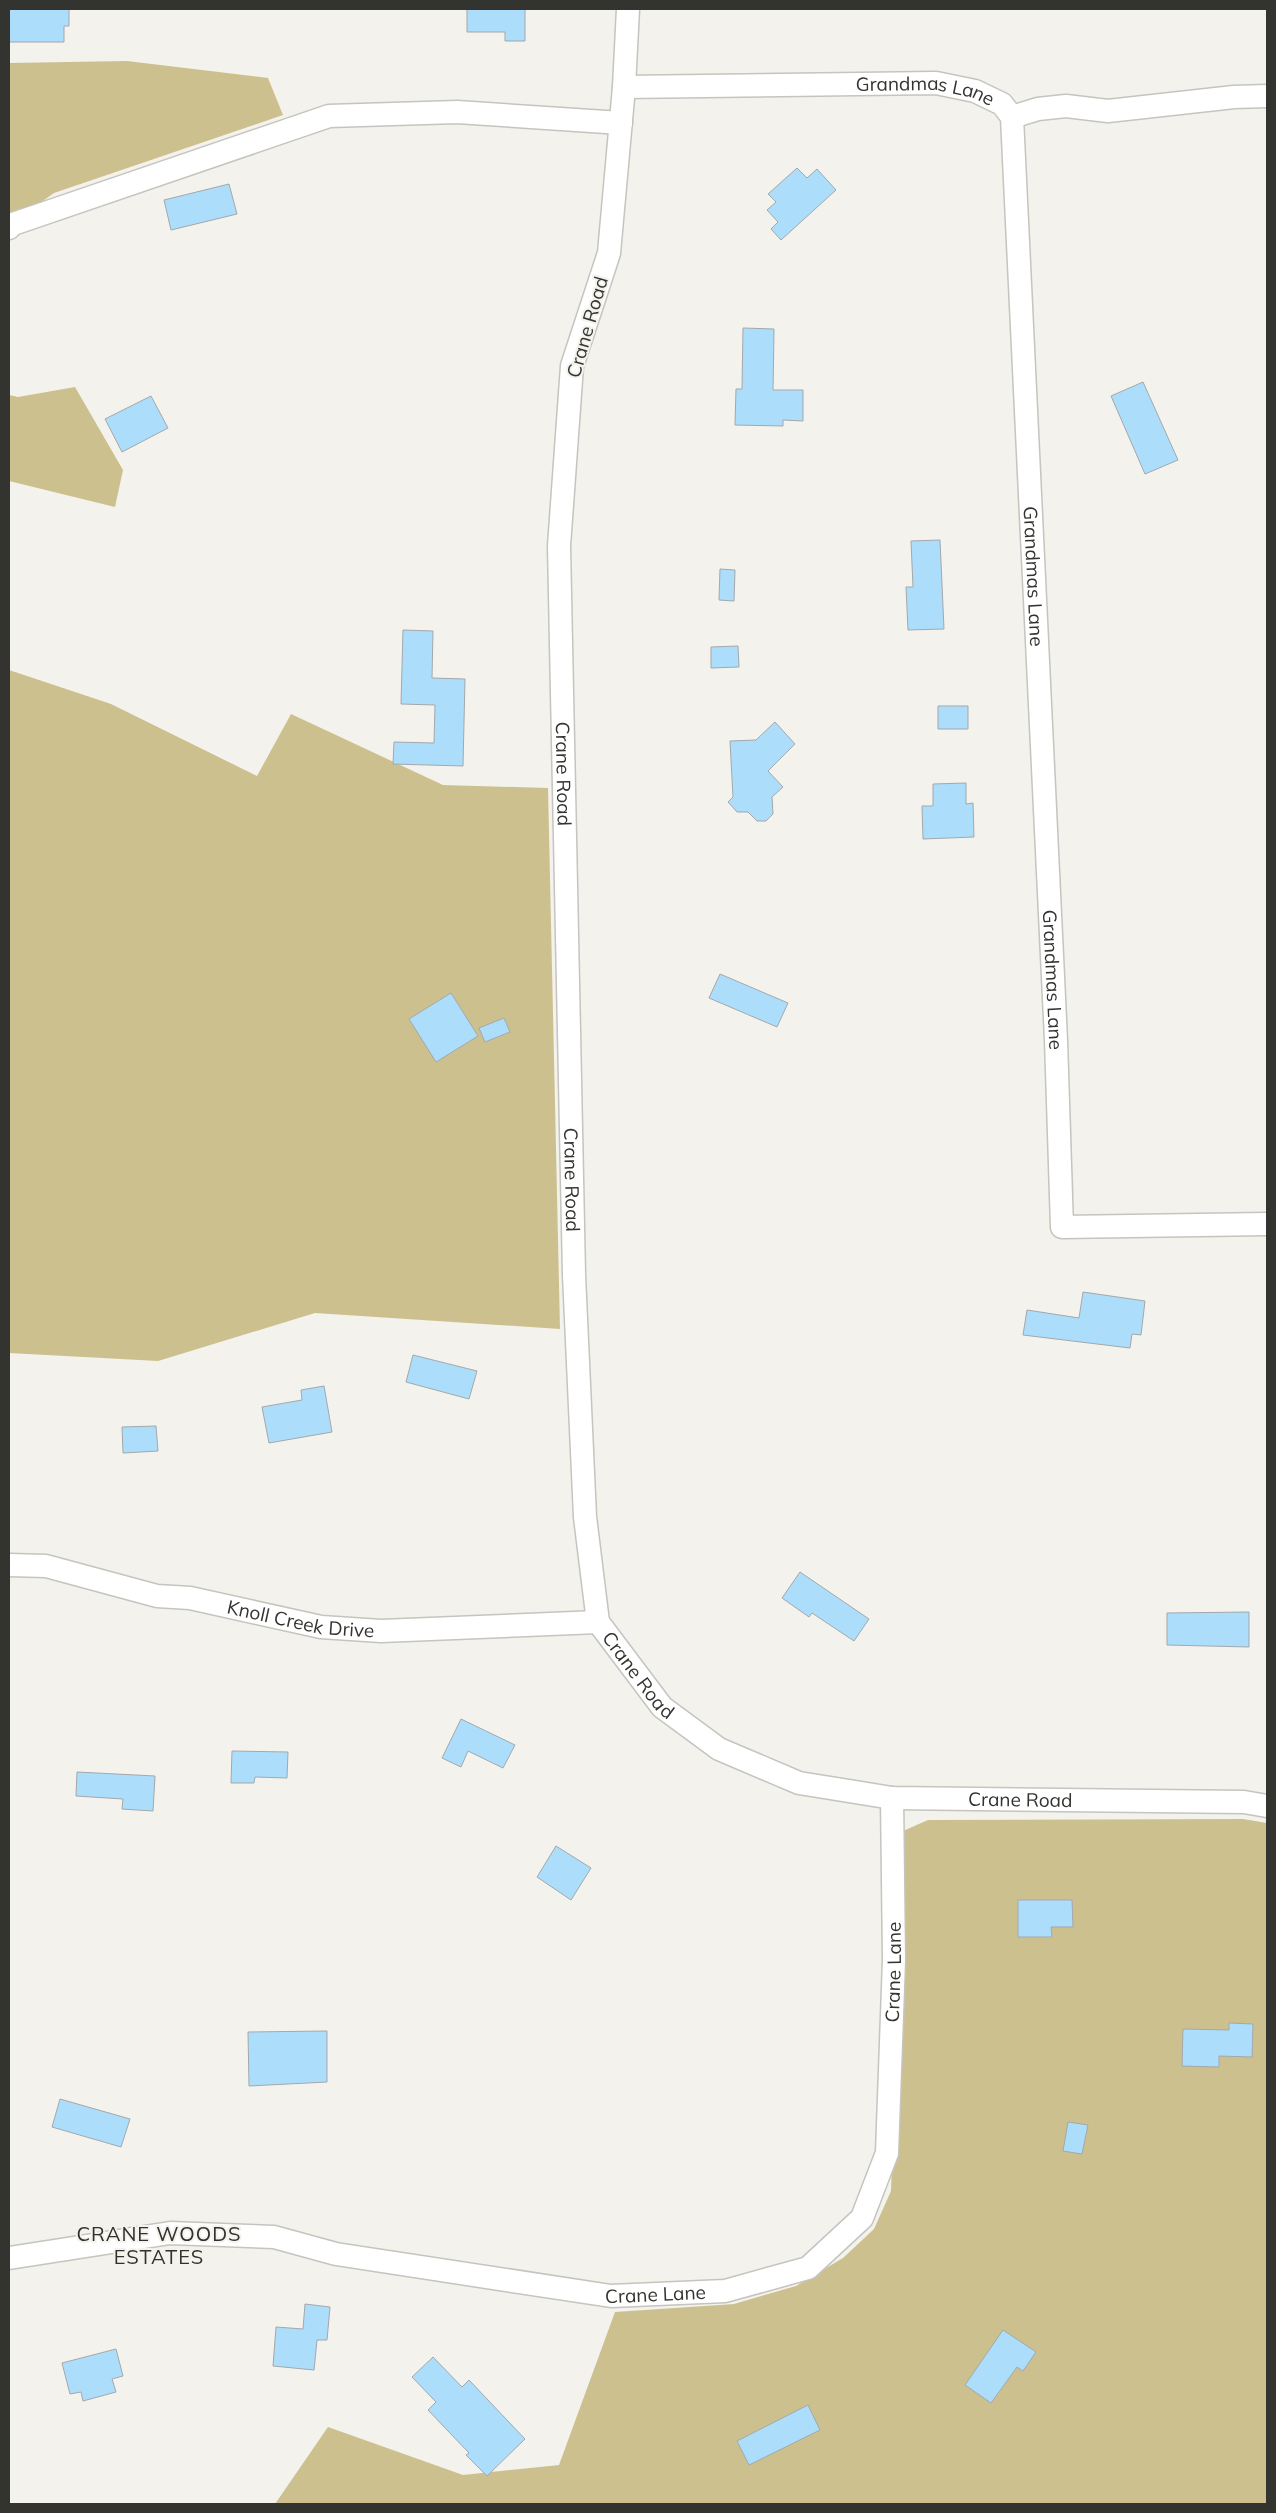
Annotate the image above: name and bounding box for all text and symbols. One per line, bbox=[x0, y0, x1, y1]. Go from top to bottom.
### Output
street label: Grandmas Lane bbox=[856, 71, 999, 111]
street label: Crane Road bbox=[561, 274, 613, 380]
street label: Grandmas Lane bbox=[1019, 506, 1049, 647]
street label: Crane Road bbox=[551, 721, 577, 826]
street label: Grandmas Lane bbox=[1038, 909, 1068, 1050]
street label: Crane Road bbox=[559, 1127, 585, 1232]
street label: Knoll Creek Drive bbox=[225, 1595, 375, 1643]
street label: Crane Road bbox=[597, 1626, 679, 1724]
street label: Crane Road bbox=[968, 1787, 1073, 1812]
street label: Crane Lane bbox=[880, 1921, 906, 2023]
district label: CRANE WOODS ESTATES bbox=[76, 2221, 242, 2269]
street label: Crane Lane bbox=[605, 2280, 706, 2308]

